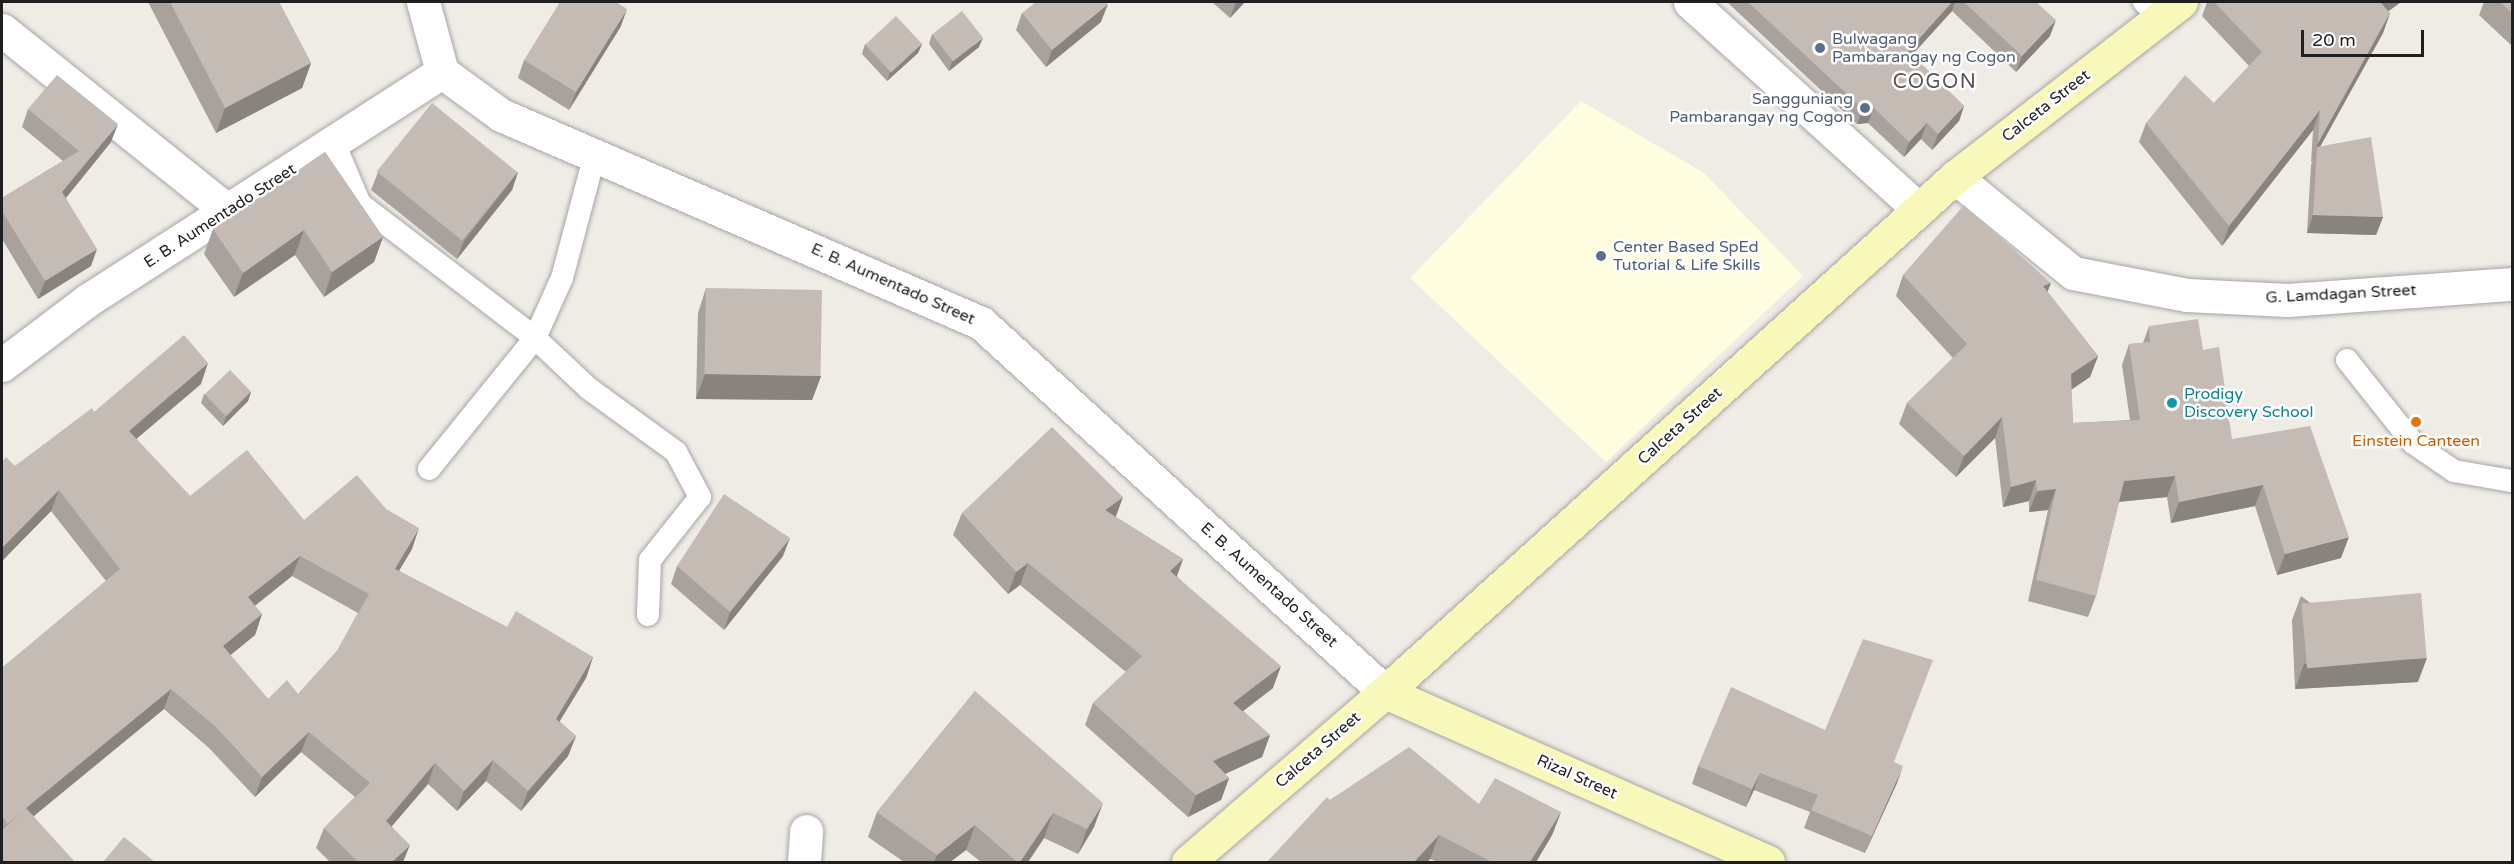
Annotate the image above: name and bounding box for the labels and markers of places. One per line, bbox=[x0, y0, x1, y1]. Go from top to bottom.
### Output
place label: Bulwagang Pambarangay ng Cogon bbox=[1832, 29, 2016, 67]
marker: Bulwagang Pambarangay ng Cogon bbox=[1813, 41, 1827, 55]
place label: Sangguniang Pambarangay ng Cogon bbox=[1669, 89, 1853, 127]
marker: Sangguniang Pambarangay ng Cogon bbox=[1858, 101, 1872, 115]
place label: Center Based SpEd Tutorial & Life Skills bbox=[1613, 237, 1761, 275]
marker: Center Based SpEd Tutorial & Life Skills bbox=[1594, 249, 1608, 263]
place label: Prodigy Discovery School bbox=[2184, 384, 2313, 422]
marker: Prodigy Discovery School bbox=[2165, 396, 2179, 410]
marker: Einstein Canteen bbox=[2409, 415, 2423, 429]
place label: Einstein Canteen bbox=[2352, 431, 2480, 451]

